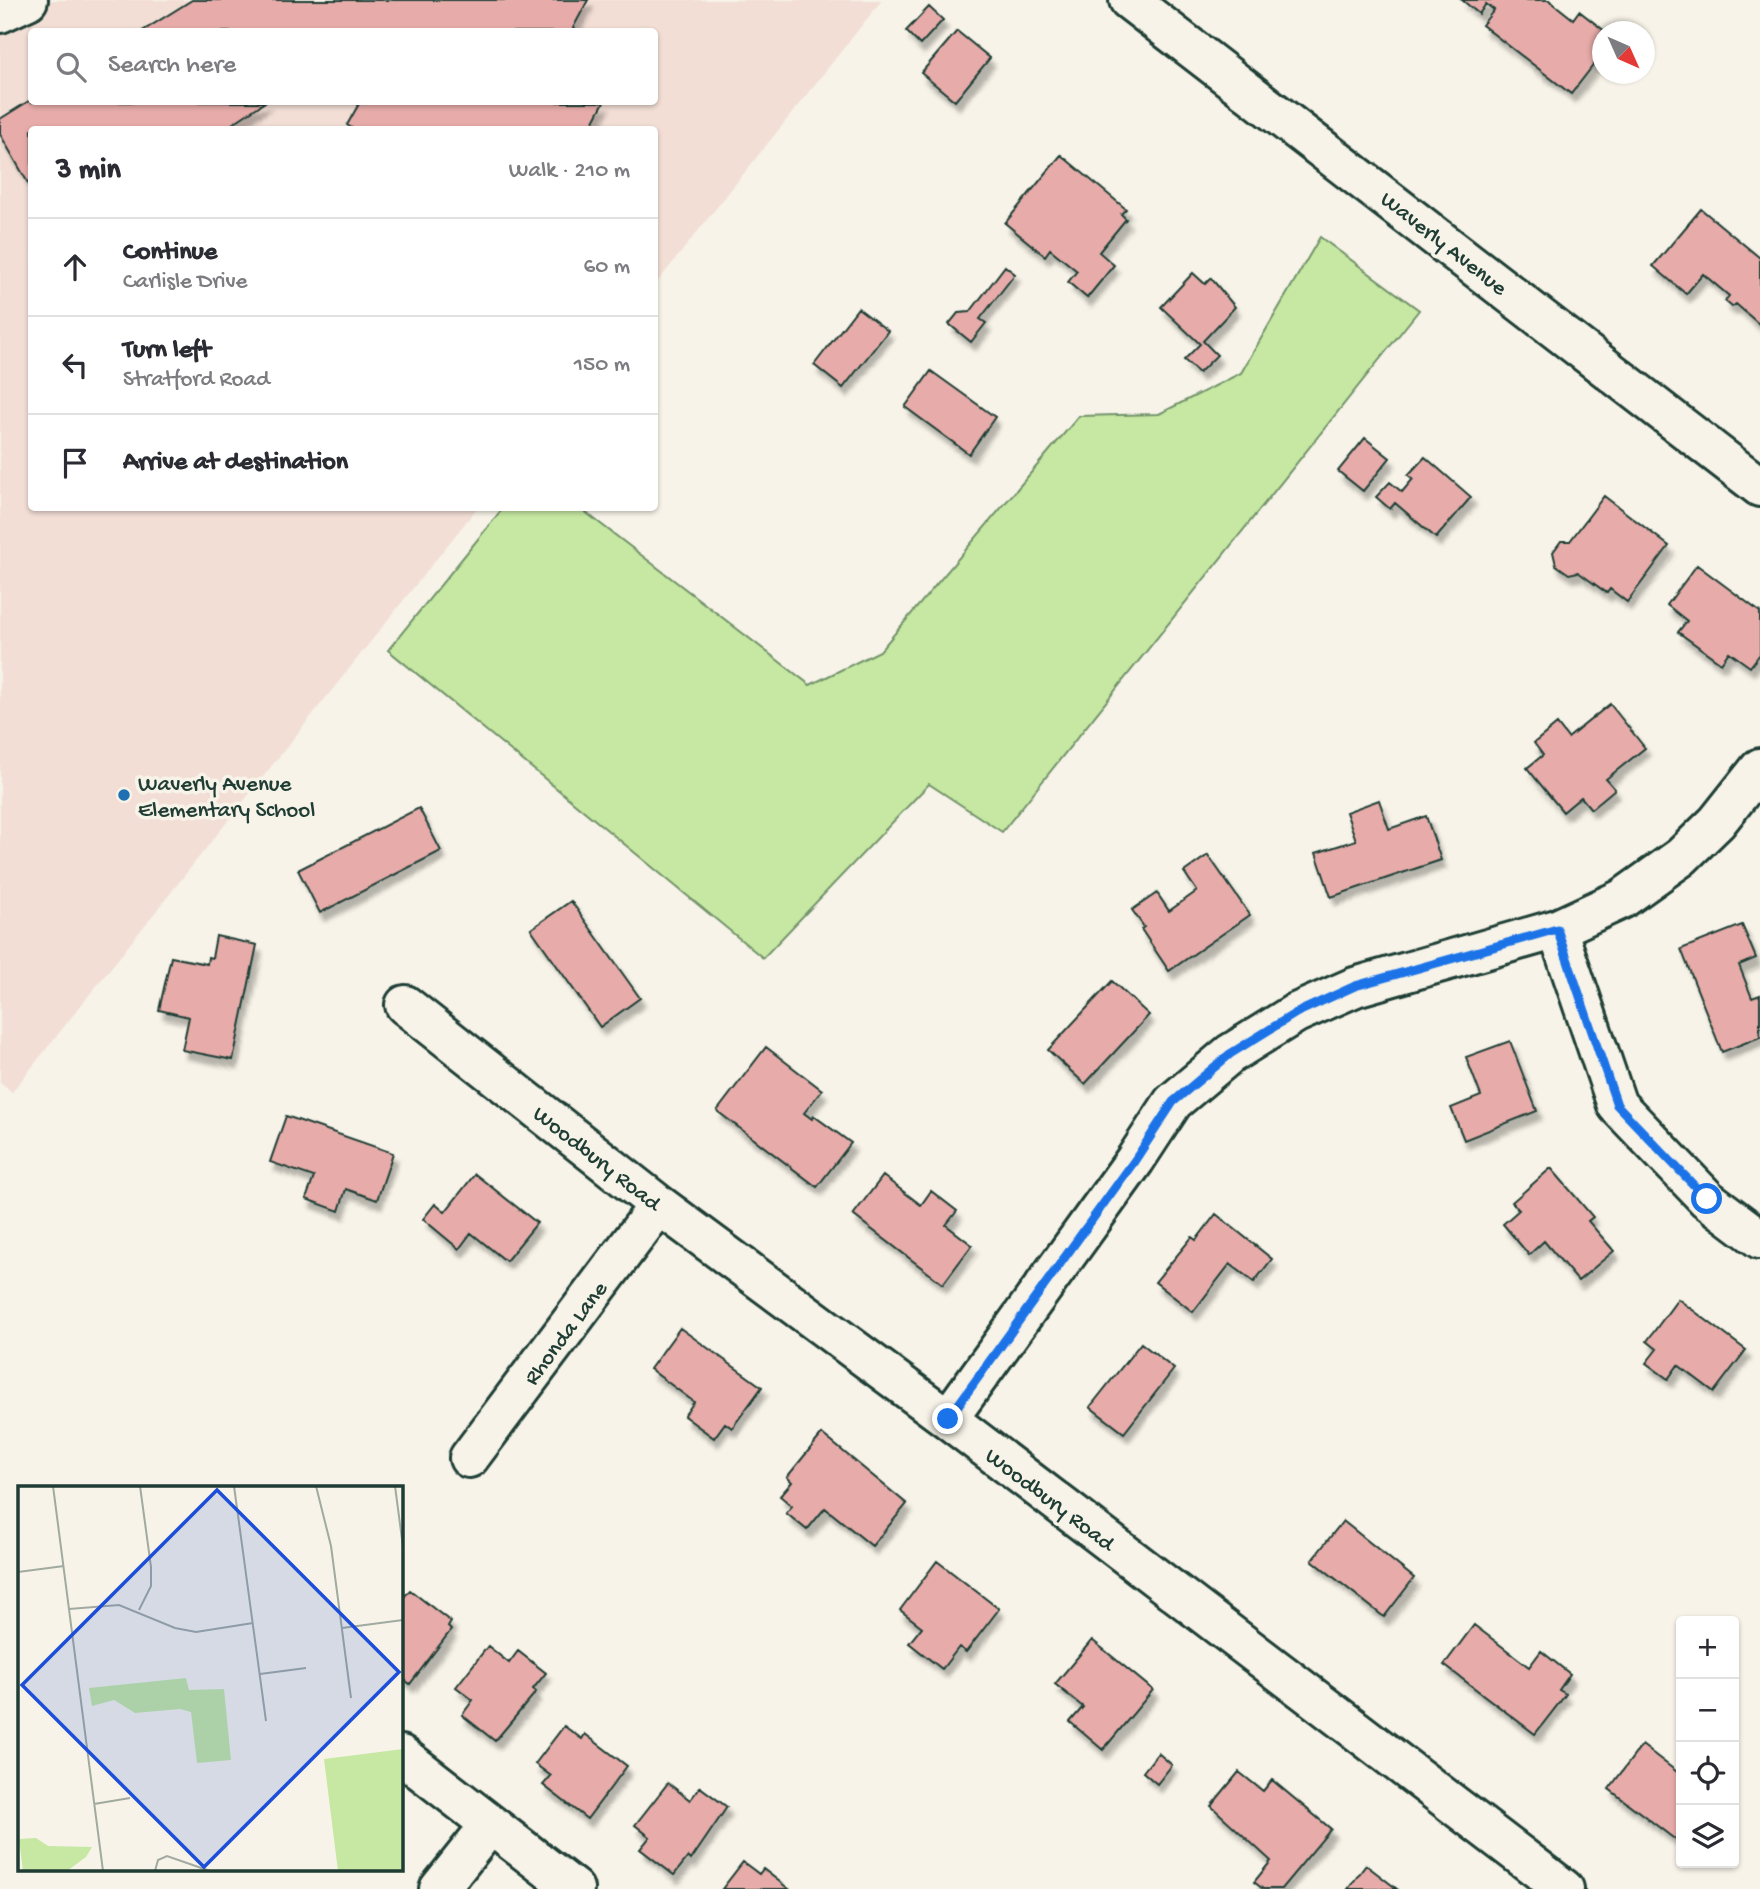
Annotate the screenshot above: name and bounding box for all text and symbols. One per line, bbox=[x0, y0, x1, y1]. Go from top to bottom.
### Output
north arrow bbox=[1592, 21, 1655, 84]
search box bbox=[28, 28, 658, 105]
icon: search bbox=[52, 48, 90, 86]
text: Search here bbox=[108, 51, 236, 82]
text: 3 min bbox=[56, 154, 121, 189]
text: Walk · 210 m bbox=[509, 158, 630, 185]
street label: Waverly Avenue bbox=[1374, 187, 1513, 303]
text: Continue bbox=[123, 238, 217, 269]
icon: ahead bbox=[56, 248, 94, 286]
text: 60 m bbox=[584, 254, 630, 281]
text: Carlisle Drive bbox=[123, 269, 247, 296]
text: Turn left bbox=[123, 336, 211, 367]
icon: left bbox=[56, 346, 94, 384]
text: 150 m bbox=[574, 352, 630, 379]
text: Stratford Road bbox=[123, 367, 270, 394]
icon: arrive bbox=[56, 444, 94, 482]
text: Arrive at destination bbox=[123, 448, 348, 479]
place label: Waverly Avenue Elementary School bbox=[138, 772, 315, 825]
marker: Waverly Avenue Elementary School bbox=[116, 787, 132, 803]
street label: Woodbury Road bbox=[526, 1101, 666, 1219]
route start bbox=[1691, 1183, 1722, 1214]
street label: Rhonda Lane bbox=[519, 1276, 615, 1391]
route end bbox=[932, 1403, 963, 1434]
street label: Woodbury Road bbox=[979, 1443, 1120, 1559]
inset map bbox=[18, 1486, 402, 1871]
map controls bbox=[1676, 1616, 1739, 1868]
button: + bbox=[1676, 1616, 1739, 1679]
button: − bbox=[1676, 1679, 1739, 1742]
button: locate bbox=[1676, 1742, 1739, 1805]
button: layers bbox=[1676, 1805, 1739, 1868]

